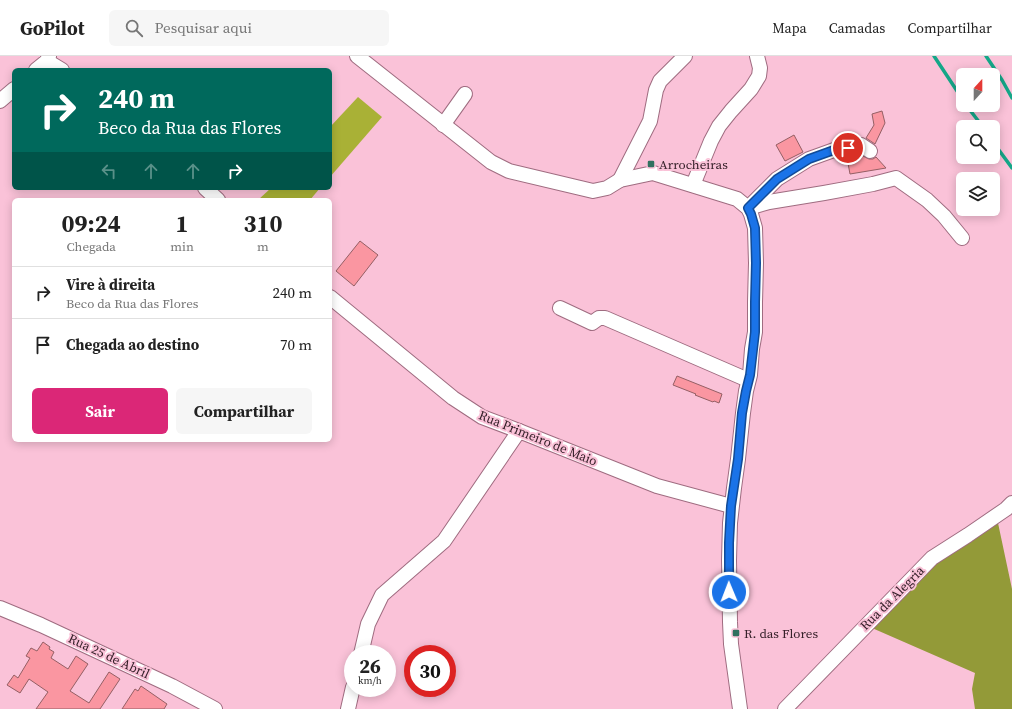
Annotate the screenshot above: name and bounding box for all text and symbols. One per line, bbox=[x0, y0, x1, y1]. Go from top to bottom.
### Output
search box bbox=[109, 10, 389, 46]
text: GoPilot bbox=[20, 15, 85, 41]
icon: search bbox=[123, 17, 145, 39]
text: Pesquisar aqui bbox=[155, 17, 252, 38]
text: Mapa bbox=[772, 18, 807, 38]
text: Camadas bbox=[829, 18, 885, 38]
text: Compartilhar bbox=[907, 18, 992, 38]
north arrow bbox=[956, 68, 1000, 112]
map controls bbox=[956, 68, 1000, 216]
text: 240 m bbox=[98, 79, 175, 117]
icon: right bbox=[32, 84, 84, 136]
text: Beco da Rua das Flores bbox=[98, 115, 281, 140]
button: search bbox=[956, 120, 1000, 164]
pin bbox=[831, 131, 865, 165]
icon: arrive bbox=[837, 137, 859, 159]
place label: Arrocheiras bbox=[659, 156, 728, 173]
marker: Arrocheiras bbox=[646, 159, 656, 169]
icon: left bbox=[98, 160, 120, 182]
icon: ahead bbox=[140, 160, 162, 182]
icon: ahead bbox=[182, 160, 204, 182]
icon: right bbox=[224, 160, 246, 182]
button: layers bbox=[956, 172, 1000, 216]
text: 09:24 bbox=[62, 207, 121, 240]
text: 1 bbox=[176, 207, 189, 240]
text: 310 bbox=[243, 207, 282, 240]
text: Chegada bbox=[66, 238, 116, 255]
text: min bbox=[170, 238, 194, 255]
text: m bbox=[257, 238, 269, 255]
text: Vire à direita bbox=[66, 274, 155, 295]
icon: right bbox=[32, 282, 54, 304]
text: 240 m bbox=[272, 282, 312, 303]
text: Beco da Rua das Flores bbox=[66, 295, 198, 312]
icon: arrive bbox=[32, 334, 54, 356]
text: Chegada ao destino bbox=[66, 334, 199, 355]
text: 70 m bbox=[280, 334, 312, 355]
button: Sair bbox=[32, 388, 168, 434]
button: Compartilhar bbox=[176, 388, 312, 434]
street label: Rua Primeiro de Maio bbox=[476, 406, 600, 470]
street label: Rua da Alegria bbox=[856, 562, 928, 634]
position arrow bbox=[708, 571, 750, 613]
place label: R. das Flores bbox=[744, 625, 818, 642]
marker: R. das Flores bbox=[731, 628, 741, 638]
street label: Rua 25 de Abril bbox=[66, 630, 153, 682]
speed limit sign: 30 bbox=[404, 645, 456, 697]
text: 26 bbox=[359, 652, 381, 680]
text: km/h bbox=[358, 674, 382, 687]

